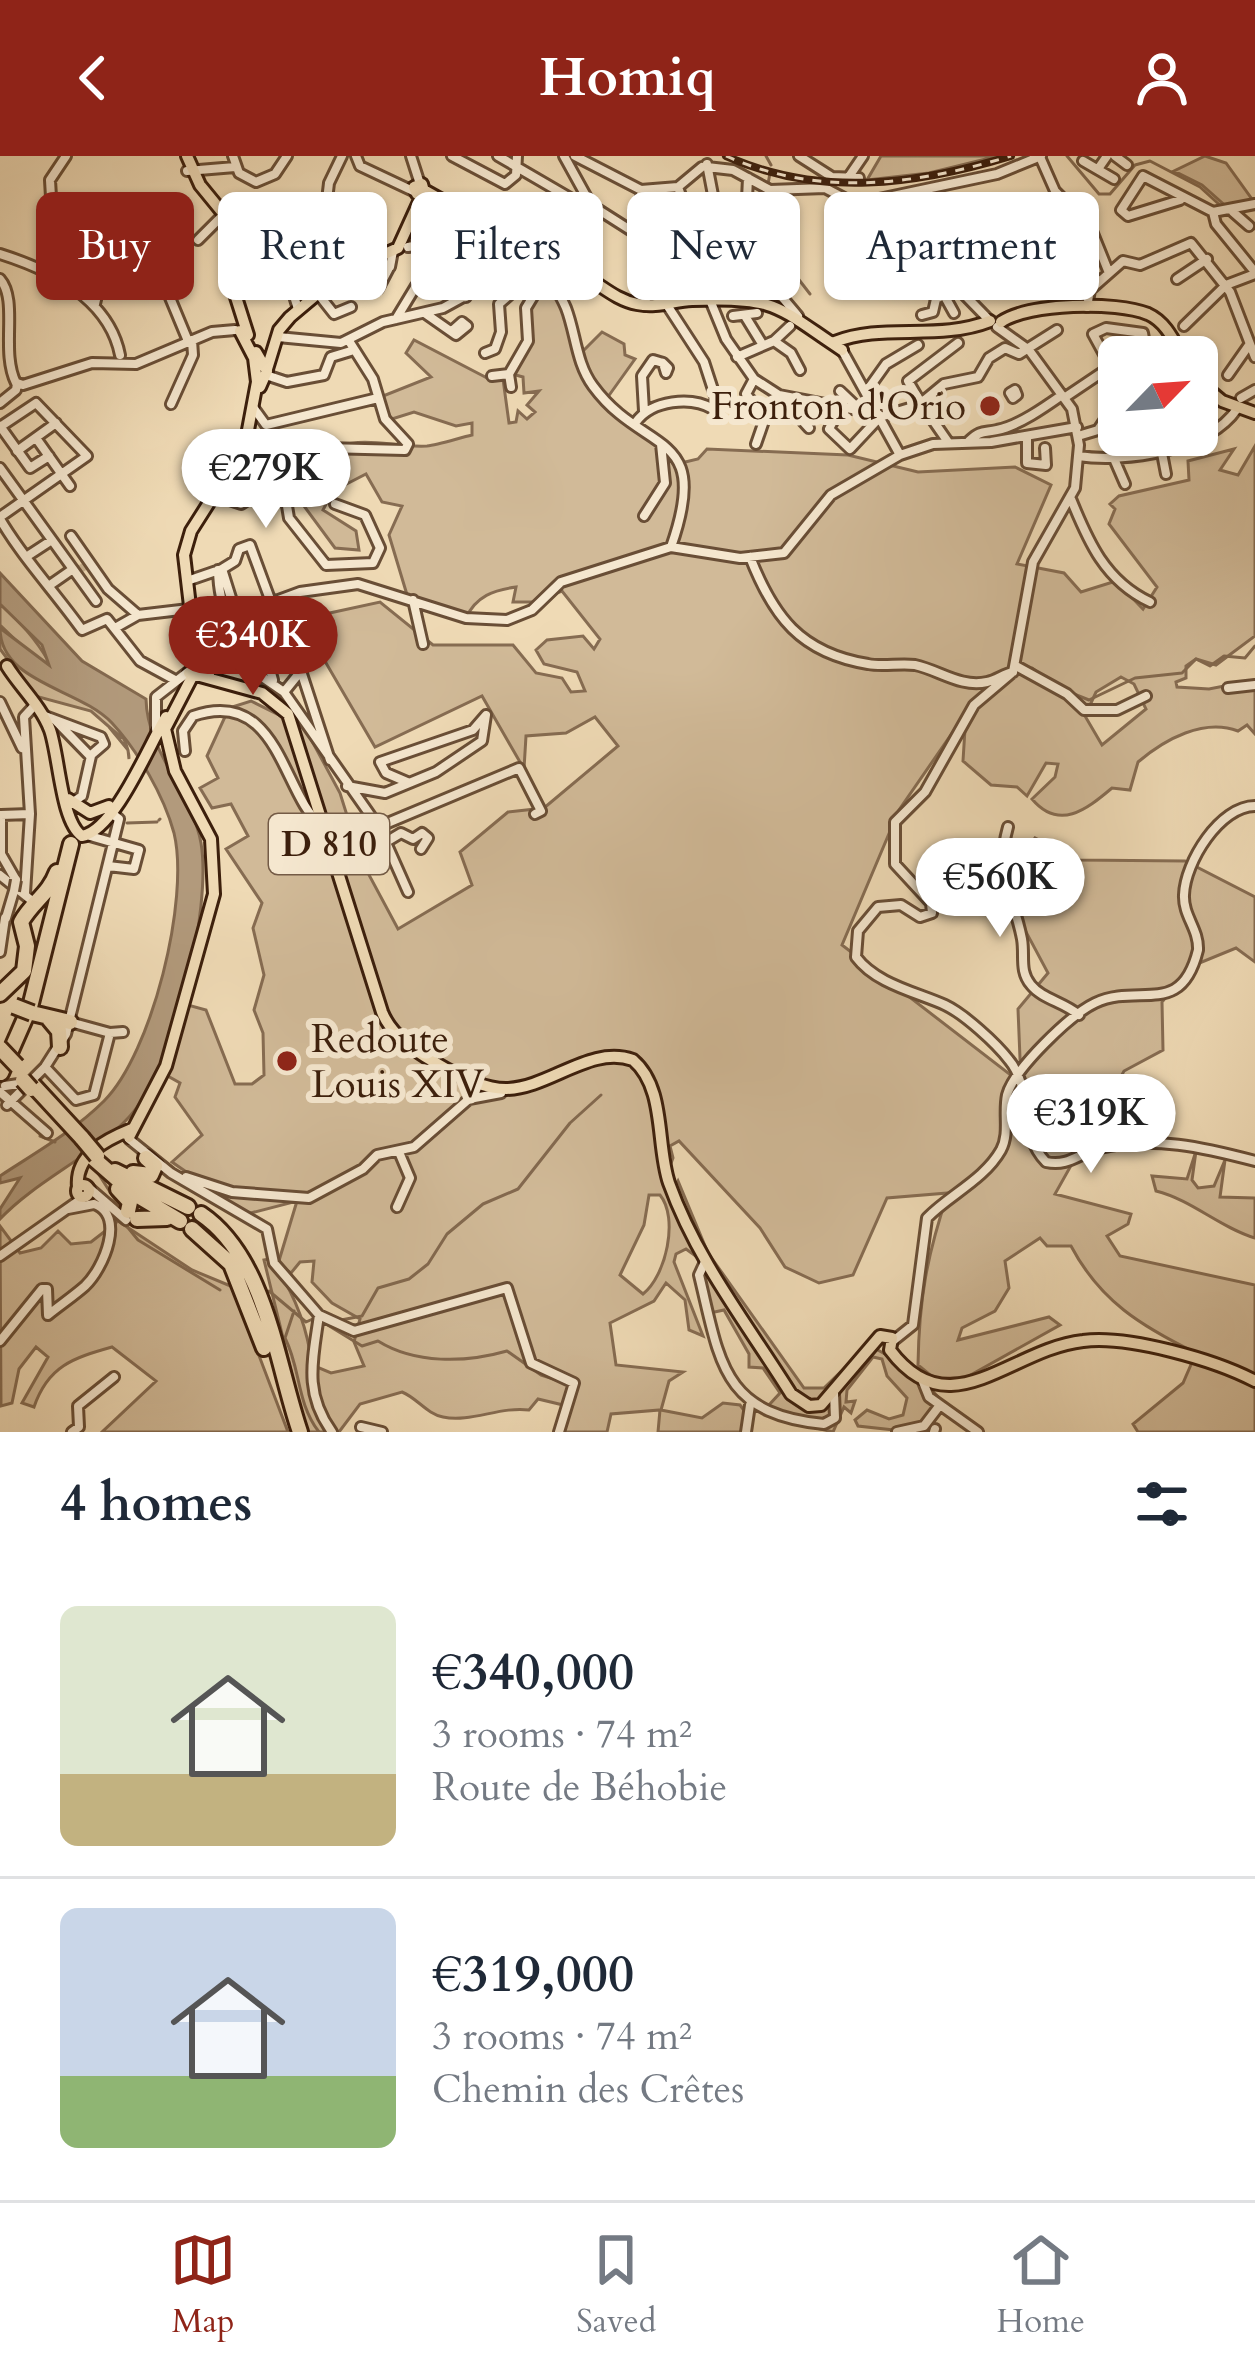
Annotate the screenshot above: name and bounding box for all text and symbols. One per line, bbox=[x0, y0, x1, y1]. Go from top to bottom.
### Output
text: Homiq bbox=[539, 42, 716, 115]
icon: back bbox=[60, 45, 126, 111]
icon: person bbox=[1129, 45, 1195, 111]
chip: Buy bbox=[36, 192, 194, 300]
chip: Rent bbox=[218, 192, 387, 300]
chip: Filters bbox=[411, 192, 603, 300]
chip: New bbox=[627, 192, 800, 300]
chip: Apartment bbox=[824, 192, 1099, 300]
north arrow bbox=[1098, 336, 1218, 456]
map controls bbox=[1098, 336, 1218, 456]
place label: Fronton d'Orio bbox=[711, 380, 966, 433]
marker: Fronton d'Orio bbox=[977, 393, 1003, 419]
pin: €279K bbox=[182, 429, 350, 531]
text: €279K bbox=[209, 441, 323, 494]
pin: €340K bbox=[169, 596, 337, 698]
text: €340K bbox=[196, 608, 310, 661]
road number: D 810 bbox=[269, 814, 389, 874]
pin: €560K bbox=[916, 838, 1084, 940]
text: €560K bbox=[943, 850, 1057, 903]
place label: Redoute Louis XIV bbox=[311, 1013, 485, 1111]
marker: Redoute Louis XIV bbox=[274, 1048, 300, 1074]
pin: €319K bbox=[1007, 1074, 1175, 1176]
text: €319K bbox=[1034, 1086, 1148, 1139]
text: 4 homes bbox=[60, 1469, 252, 1539]
icon: filters bbox=[1129, 1471, 1195, 1537]
text: €340,000 bbox=[432, 1638, 634, 1708]
icon: home bbox=[156, 1654, 300, 1798]
text: 3 rooms · 74 m² bbox=[432, 1708, 692, 1761]
text: Route de Béhobie bbox=[432, 1761, 727, 1814]
text: €319,000 bbox=[432, 1940, 634, 2010]
icon: home bbox=[156, 1956, 300, 2100]
text: 3 rooms · 74 m² bbox=[432, 2010, 692, 2063]
text: Chemin des Crêtes bbox=[432, 2063, 744, 2116]
tab: Map bbox=[170, 2227, 236, 2344]
tab: Saved bbox=[576, 2227, 656, 2344]
tab: Home bbox=[997, 2227, 1085, 2344]

